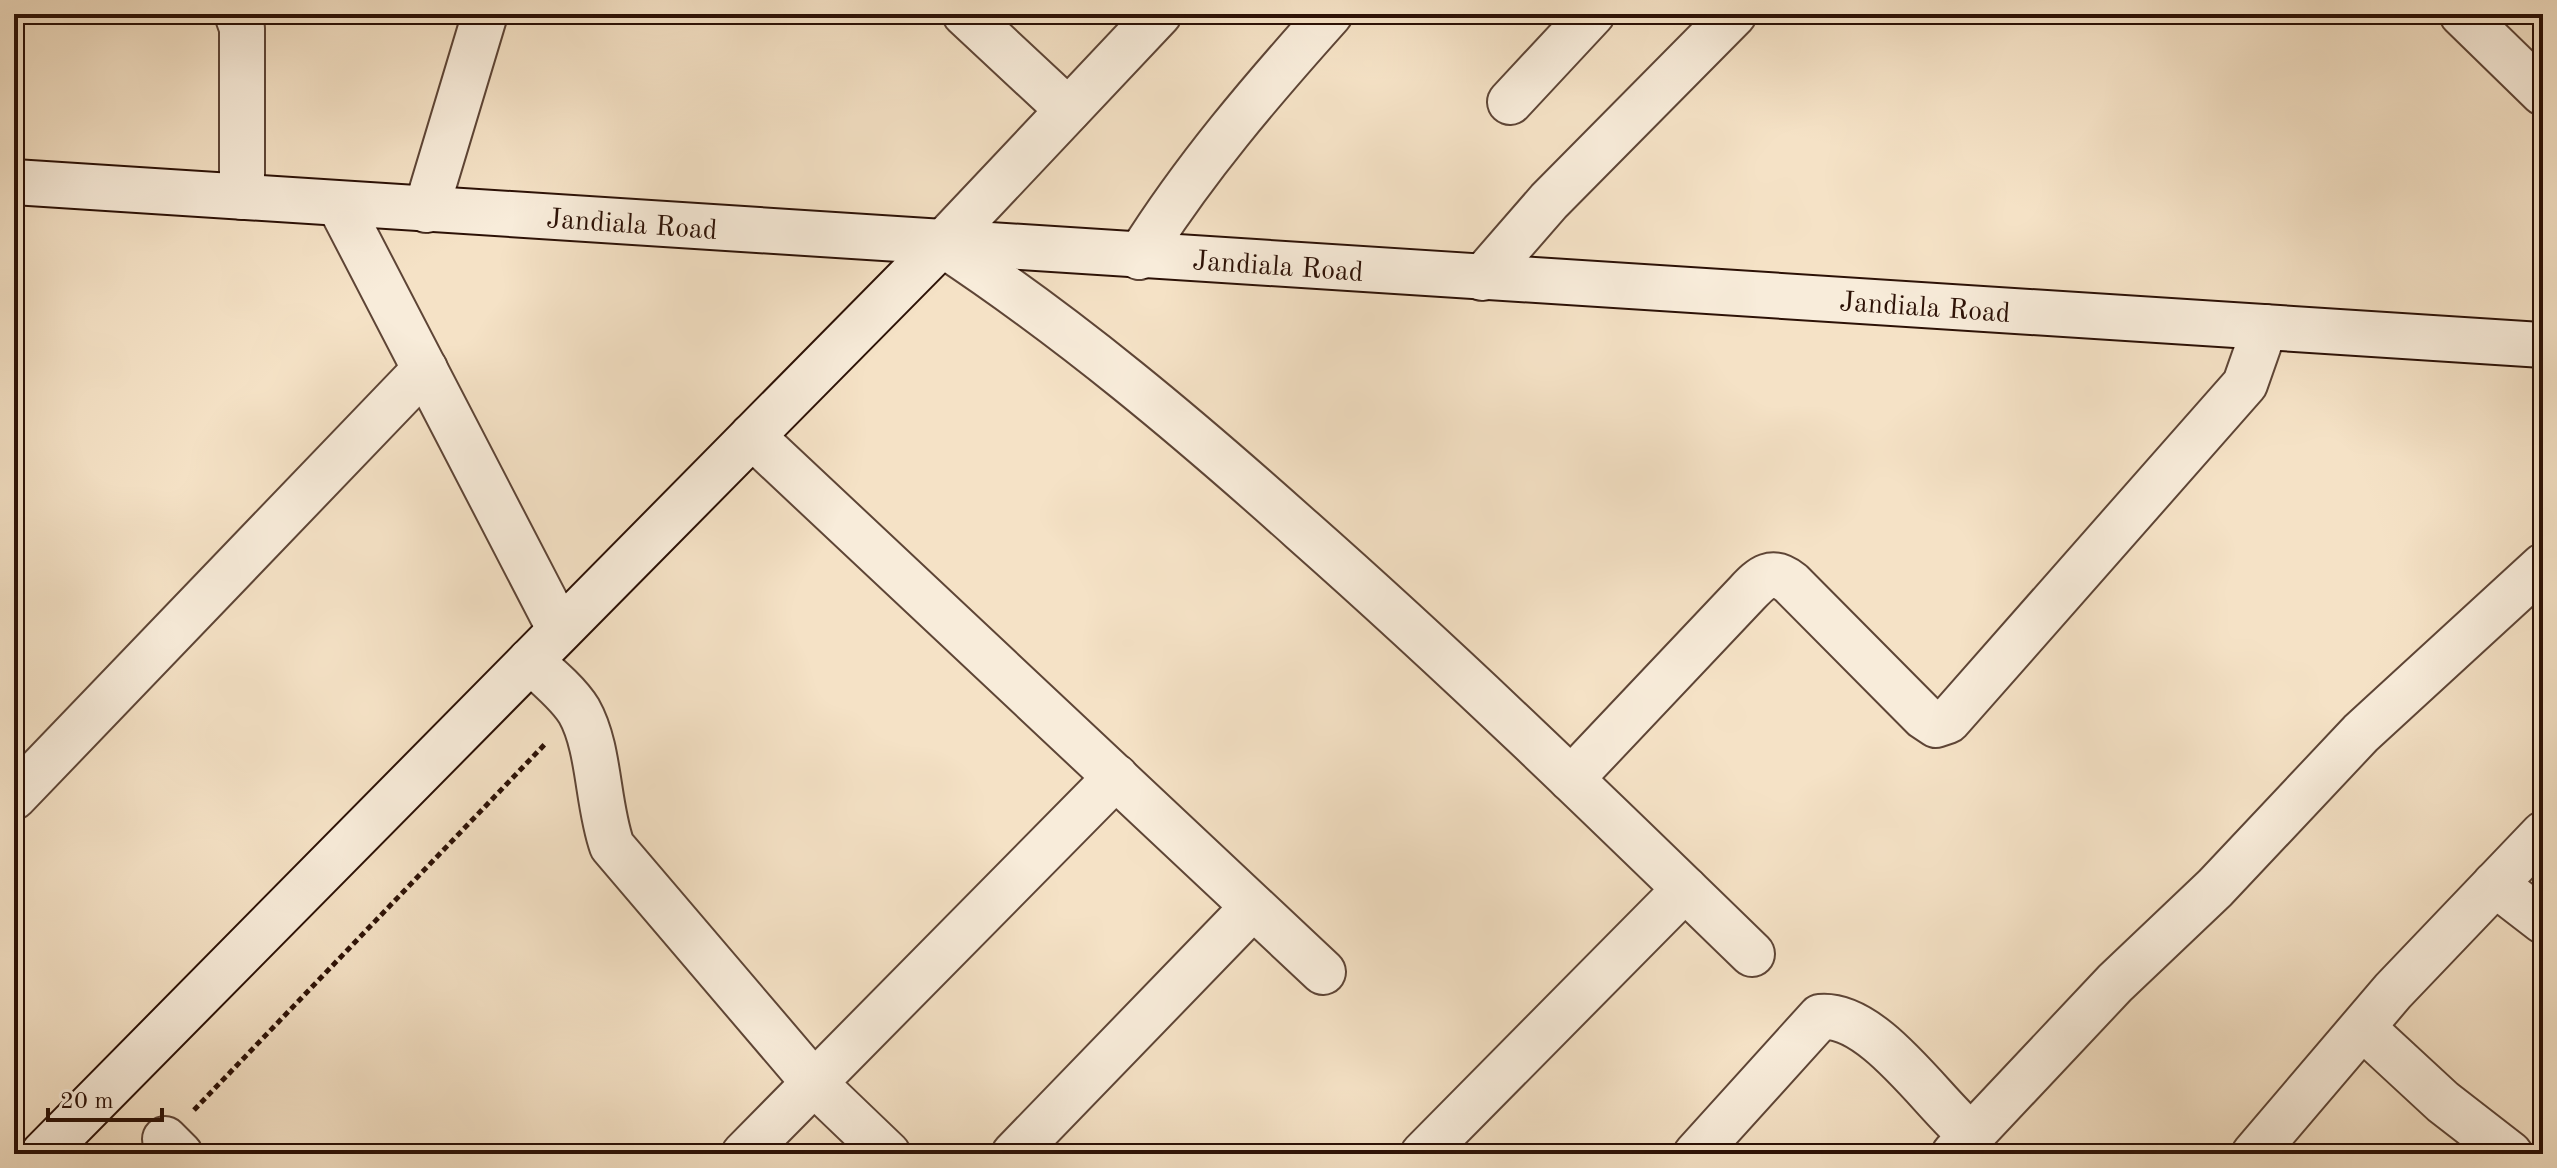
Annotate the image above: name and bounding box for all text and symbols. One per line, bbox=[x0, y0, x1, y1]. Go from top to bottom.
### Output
street label: Jandiala Road bbox=[545, 206, 718, 246]
street label: Jandiala Road bbox=[1191, 248, 1364, 288]
street label: Jandiala Road bbox=[1838, 289, 2011, 329]
scale bar bbox=[48, 1072, 162, 1122]
text: 20 m bbox=[60, 1090, 114, 1114]

